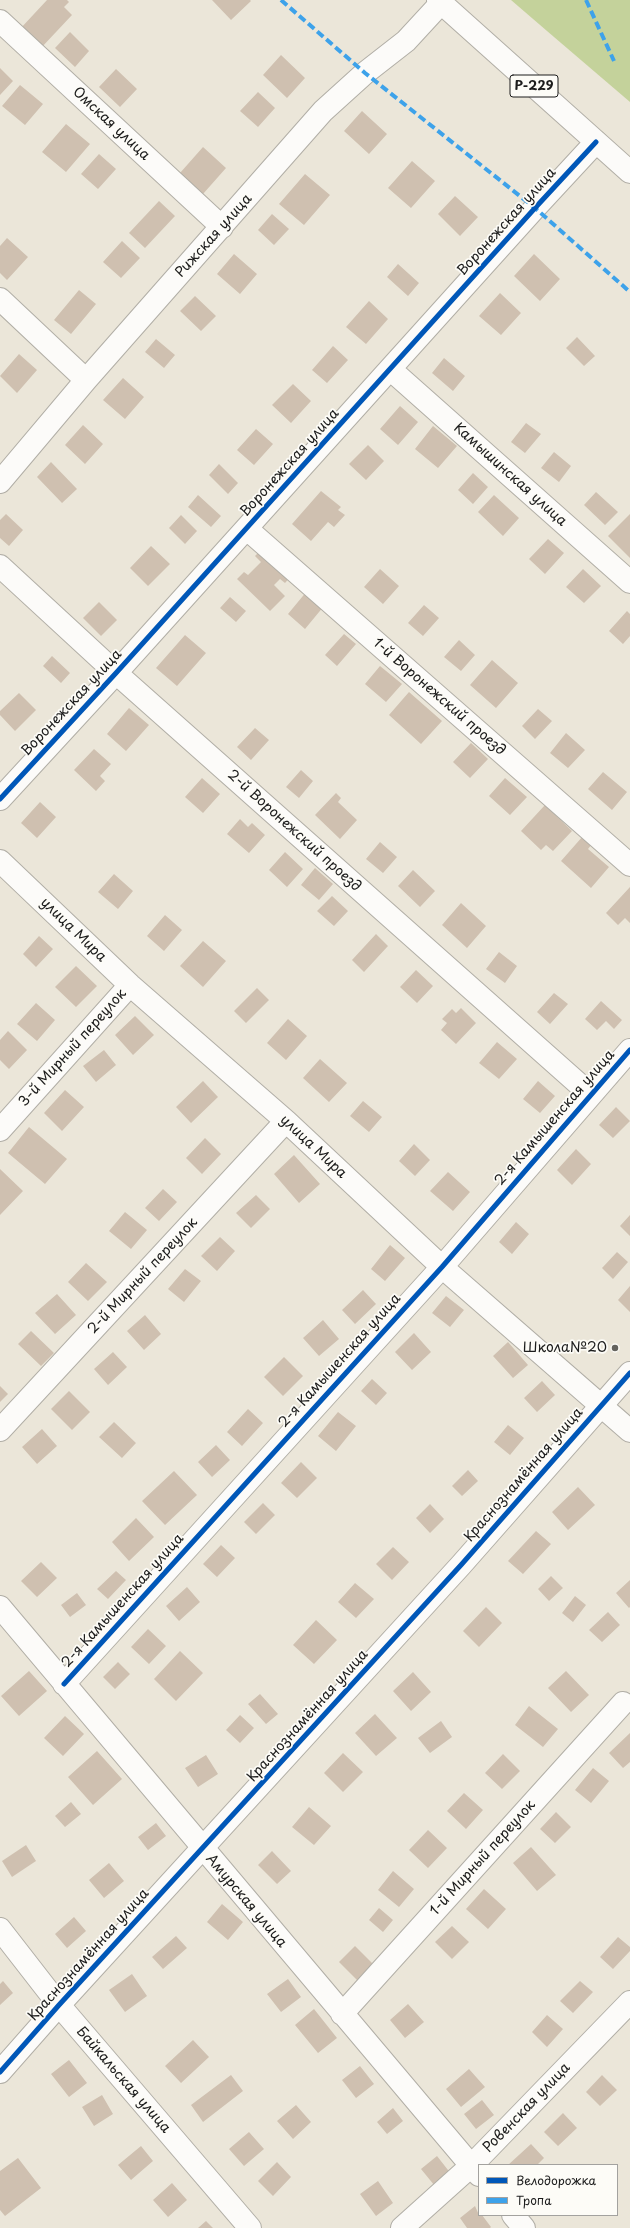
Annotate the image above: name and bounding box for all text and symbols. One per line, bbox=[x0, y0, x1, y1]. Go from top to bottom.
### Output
road number: Р-229 bbox=[510, 75, 558, 97]
street label: Омская улица bbox=[69, 84, 153, 164]
street label: Воронежская улица bbox=[454, 165, 560, 279]
street label: Рижская улица bbox=[172, 191, 256, 281]
street label: Воронежская улица bbox=[237, 406, 343, 520]
street label: Камышинская улица bbox=[450, 420, 570, 530]
street label: 1-й Воронежский проезд bbox=[369, 635, 509, 759]
street label: Воронежская улица bbox=[18, 646, 126, 760]
street label: 2-й Воронежский проезд bbox=[224, 767, 364, 895]
street label: улица Мира bbox=[37, 894, 109, 966]
street label: 3-й Мирный переулок bbox=[16, 986, 130, 1110]
street label: 2-я Камышенская улица bbox=[491, 1047, 619, 1189]
street label: улица Мира bbox=[276, 1112, 350, 1182]
street label: 2-й Мирный переулок bbox=[85, 1214, 201, 1338]
street label: 2-я Камышенская улица bbox=[275, 1291, 405, 1431]
place label: Школа№20 bbox=[523, 1340, 607, 1356]
marker: Школа№20 bbox=[610, 1343, 620, 1353]
street label: Краснознамённая улица bbox=[461, 1405, 587, 1545]
street label: 2-я Камышенская улица bbox=[58, 1531, 188, 1671]
street label: Краснознамённая улица bbox=[244, 1646, 372, 1786]
street label: 1-й Мирный переулок bbox=[427, 1797, 539, 1919]
street label: Амурская улица bbox=[202, 1851, 290, 1951]
street label: Краснознамённая улица bbox=[25, 1885, 153, 2025]
street label: Байкальская улица bbox=[72, 2023, 174, 2137]
street label: Ровенская улица bbox=[480, 2060, 574, 2156]
legend bbox=[478, 2164, 618, 2216]
text: Велодорожка bbox=[516, 2171, 596, 2189]
text: Тропа bbox=[516, 2191, 552, 2209]

